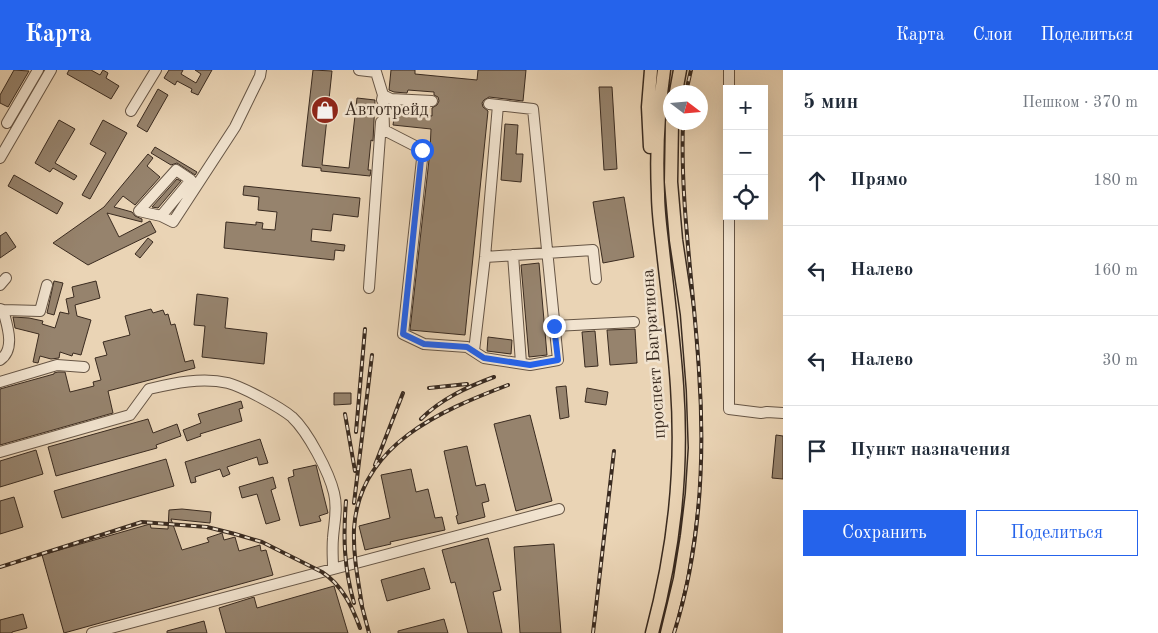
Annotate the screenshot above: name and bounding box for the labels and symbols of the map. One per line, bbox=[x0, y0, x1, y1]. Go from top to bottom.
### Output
north arrow bbox=[663, 85, 708, 130]
shop icon: Автотрейд bbox=[310, 95, 340, 125]
place label: Автотрейд bbox=[344, 101, 429, 119]
route start bbox=[411, 139, 434, 162]
street label: проспект Багратиона bbox=[639, 268, 669, 440]
route end bbox=[543, 315, 566, 338]

